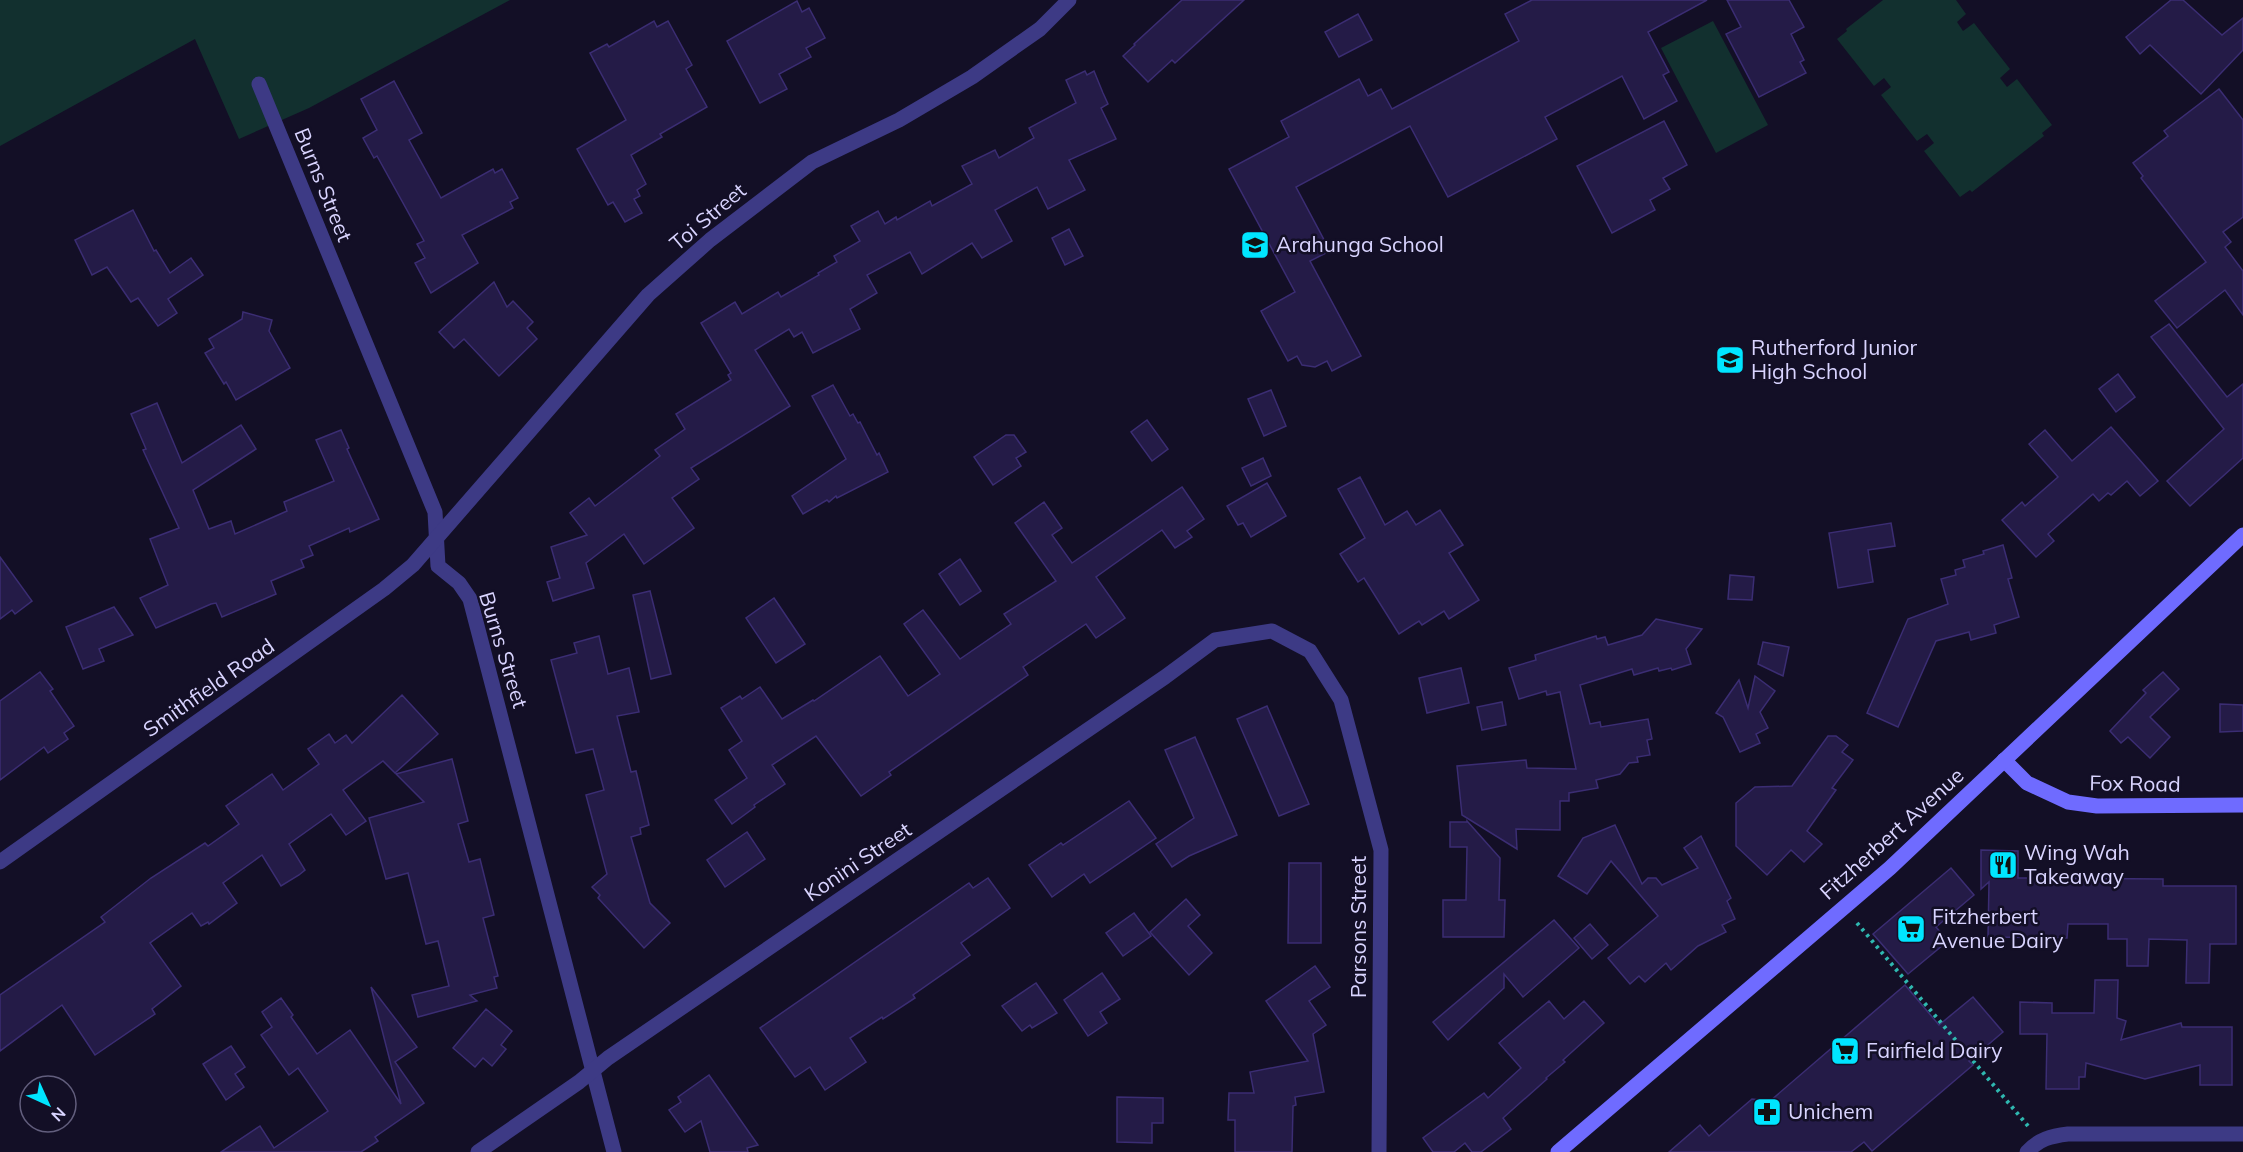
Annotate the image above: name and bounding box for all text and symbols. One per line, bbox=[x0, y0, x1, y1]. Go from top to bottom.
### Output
street label: Burns Street bbox=[289, 124, 359, 245]
street label: Toi Street bbox=[664, 177, 751, 256]
school or university icon: Arahunga School bbox=[1239, 229, 1271, 261]
place label: Arahunga School bbox=[1276, 231, 1444, 257]
place label: Rutherford Junior High School bbox=[1751, 334, 1918, 384]
school or university icon: Rutherford Junior High School bbox=[1714, 344, 1746, 376]
street label: Burns Street bbox=[474, 588, 534, 711]
street label: Smithfield Road bbox=[138, 632, 279, 742]
street label: Fitzherbert Avenue bbox=[1814, 762, 1969, 905]
street label: Fox Road bbox=[2089, 769, 2181, 797]
street label: Konini Street bbox=[799, 816, 916, 906]
place label: Wing Wah Takeaway bbox=[2024, 839, 2130, 889]
restaurant icon: Wing Wah Takeaway bbox=[1987, 849, 2019, 881]
street label: Parsons Street bbox=[1345, 856, 1371, 998]
place label: Fitzherbert Avenue Dairy bbox=[1932, 903, 2063, 953]
supermarket icon: Fitzherbert Avenue Dairy bbox=[1895, 913, 1927, 945]
supermarket icon: Fairfield Dairy bbox=[1829, 1035, 1861, 1067]
place label: Fairfield Dairy bbox=[1866, 1037, 2002, 1063]
north arrow bbox=[18, 1074, 78, 1134]
pharmacy icon: Unichem bbox=[1751, 1096, 1783, 1128]
place label: Unichem bbox=[1788, 1098, 1873, 1124]
text: N bbox=[47, 1103, 70, 1126]

